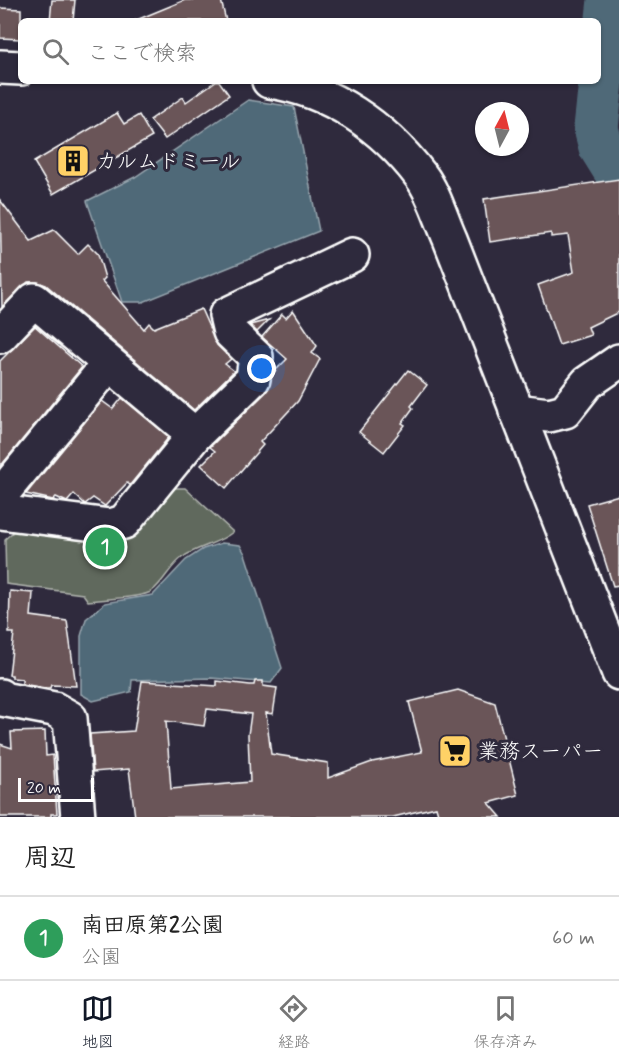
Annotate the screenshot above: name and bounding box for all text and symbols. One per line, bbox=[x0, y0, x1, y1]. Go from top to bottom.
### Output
search box bbox=[18, 18, 601, 84]
icon: search bbox=[39, 35, 72, 68]
text: ここで検索 bbox=[87, 40, 197, 68]
north arrow bbox=[475, 102, 529, 156]
building icon: カルムドミール bbox=[55, 143, 91, 179]
place label: カルムドミール bbox=[96, 148, 240, 176]
your location bbox=[247, 354, 276, 383]
pin: 1 bbox=[86, 524, 124, 570]
supermarket icon: 業務スーパー bbox=[437, 733, 473, 769]
place label: 業務スーパー bbox=[478, 738, 603, 766]
scale bar bbox=[18, 775, 94, 802]
text: 20 m bbox=[27, 778, 61, 799]
text: 周辺 bbox=[24, 842, 76, 876]
text: 南田原第2公園 bbox=[81, 912, 224, 940]
text: 1 bbox=[39, 925, 48, 952]
text: 60 m bbox=[552, 925, 595, 952]
text: 公園 bbox=[81, 944, 121, 971]
tab: 地図 bbox=[81, 992, 114, 1053]
tab: 経路 bbox=[277, 992, 310, 1053]
tab: 保存済み bbox=[473, 992, 537, 1053]

